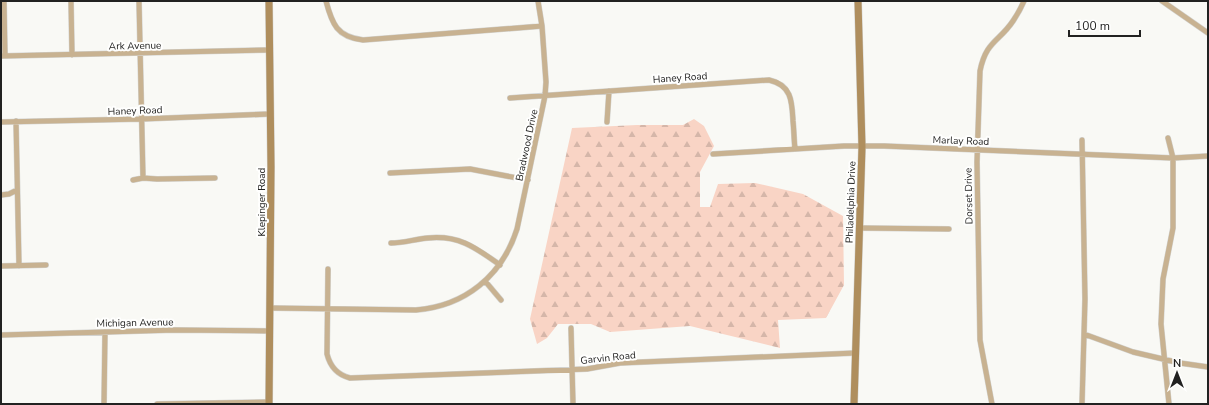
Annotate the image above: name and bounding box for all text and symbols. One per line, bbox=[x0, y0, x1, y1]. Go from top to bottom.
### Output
scale bar bbox=[1069, 12, 1140, 38]
text: 100 m bbox=[1075, 18, 1110, 34]
street label: Ark Avenue bbox=[109, 39, 161, 53]
street label: Haney Road bbox=[652, 69, 708, 87]
street label: Haney Road bbox=[107, 103, 163, 119]
street label: Bradwood Drive bbox=[513, 108, 541, 182]
street label: Marlay Road bbox=[932, 133, 990, 149]
street label: Philadelphia Drive bbox=[843, 161, 859, 243]
street label: Klepinger Road bbox=[255, 167, 269, 236]
street label: Dorset Drive bbox=[962, 168, 976, 224]
street label: Michigan Avenue bbox=[96, 315, 174, 331]
street label: Garvin Road bbox=[580, 348, 637, 368]
north arrow bbox=[1157, 353, 1197, 393]
text: N bbox=[1173, 356, 1181, 371]

